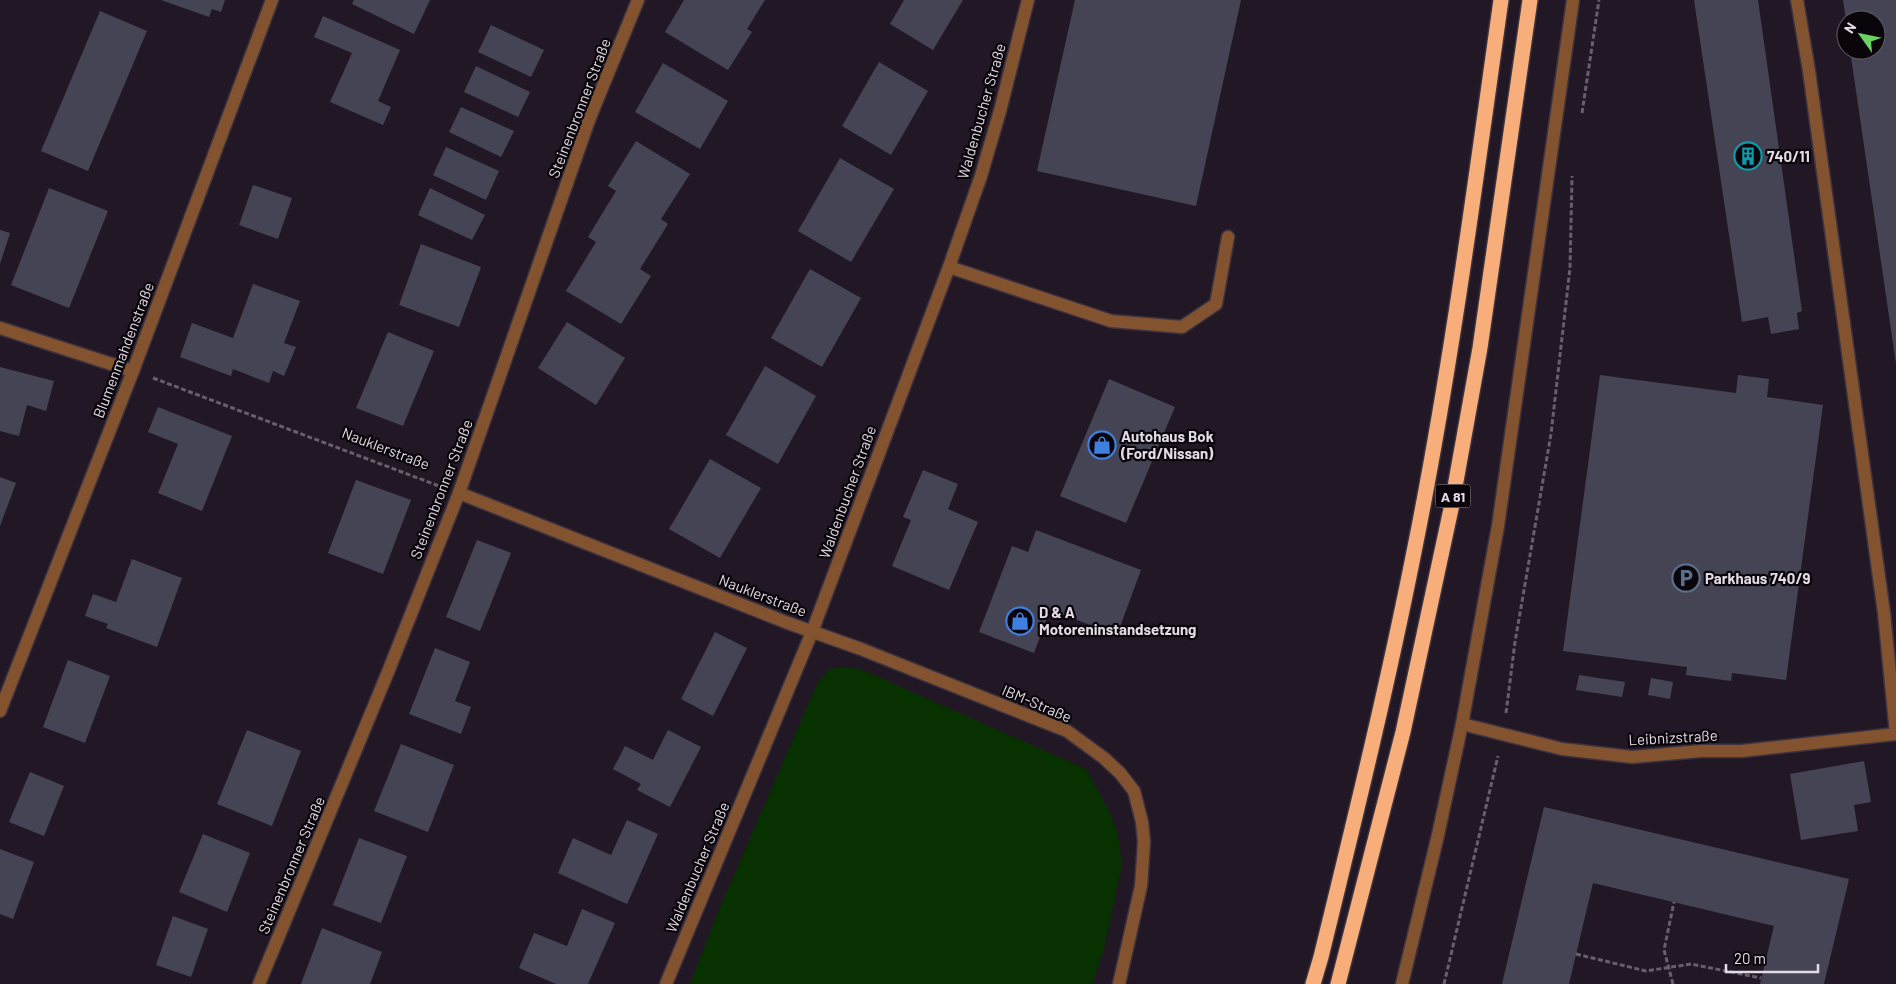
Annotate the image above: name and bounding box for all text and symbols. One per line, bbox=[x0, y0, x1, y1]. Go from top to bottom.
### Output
north arrow bbox=[1836, 10, 1886, 60]
text: N bbox=[1840, 19, 1859, 36]
street label: Steinenbronner Straße bbox=[544, 36, 614, 180]
street label: Waldenbucher Straße bbox=[953, 41, 1009, 181]
building icon: 740/11 bbox=[1733, 141, 1763, 171]
place label: 740/11 bbox=[1767, 147, 1810, 165]
street label: Blumenmahdenstraße bbox=[89, 280, 157, 420]
street label: Steinenbronner Straße bbox=[406, 417, 476, 561]
street label: Nauklerstraße bbox=[340, 423, 432, 473]
street label: Waldenbucher Straße bbox=[815, 423, 879, 561]
place label: Autohaus Bok (Ford/Nissan) bbox=[1120, 427, 1214, 462]
shop icon: Autohaus Bok (Ford/Nissan) bbox=[1087, 430, 1117, 460]
road number: A 81 bbox=[1436, 484, 1470, 508]
parking icon: Parkhaus 740/9 bbox=[1671, 563, 1701, 593]
place label: Parkhaus 740/9 bbox=[1705, 569, 1811, 587]
street label: Nauklerstraße bbox=[717, 570, 809, 620]
place label: D & A Motoreninstandsetzung bbox=[1039, 603, 1196, 638]
shop icon: D & A Motoreninstandsetzung bbox=[1005, 606, 1035, 636]
street label: IBM-Straße bbox=[1000, 680, 1074, 726]
street label: Leibnizstraße bbox=[1628, 726, 1718, 748]
street label: Steinenbronner Straße bbox=[254, 793, 328, 937]
street label: Waldenbucher Straße bbox=[661, 799, 733, 935]
scale bar bbox=[1726, 942, 1818, 974]
text: 20 m bbox=[1734, 949, 1766, 967]

